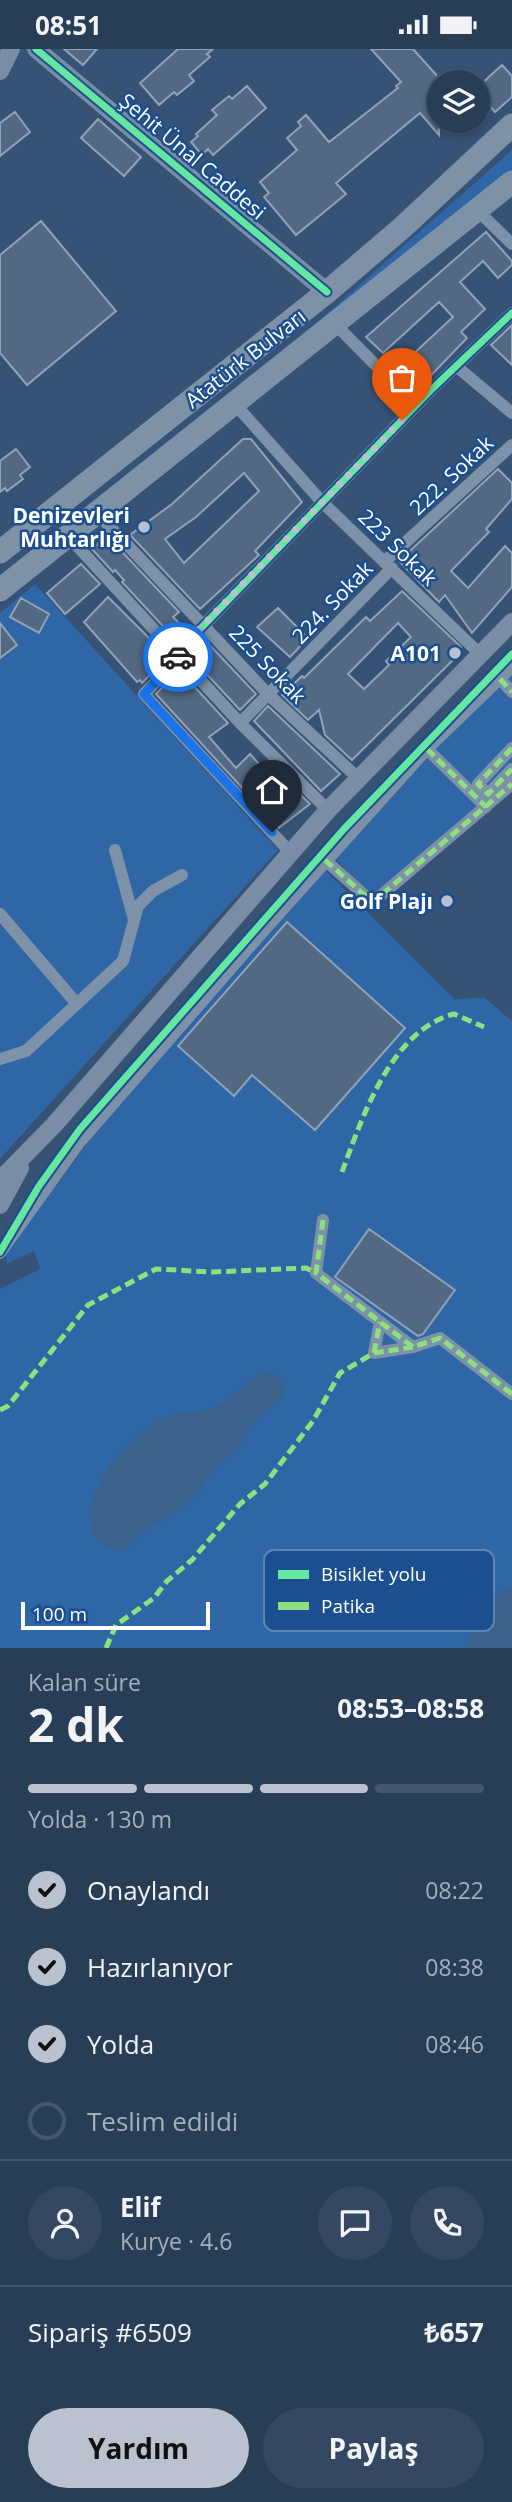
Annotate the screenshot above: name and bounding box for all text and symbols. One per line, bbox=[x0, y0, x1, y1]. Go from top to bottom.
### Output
text: 08:51 bbox=[35, 7, 102, 43]
map controls bbox=[427, 70, 490, 133]
button: layers bbox=[427, 70, 490, 133]
street label: Şehit Ünal Caddesi bbox=[114, 87, 272, 225]
street label: Atatürk Bulvarı bbox=[179, 302, 311, 414]
pin bbox=[372, 348, 432, 420]
icon: bag bbox=[383, 359, 421, 397]
street label: 222. Sokak bbox=[403, 429, 499, 521]
place label: Denizevleri Muhtarlığı bbox=[12, 501, 130, 553]
street label: 223 Sokak bbox=[353, 502, 443, 592]
marker: Denizevleri Muhtarlığı bbox=[136, 519, 152, 535]
street label: 224. Sokak bbox=[285, 555, 379, 649]
street label: 225 Sokak bbox=[223, 619, 313, 709]
courier bbox=[143, 622, 213, 692]
icon: car bbox=[159, 638, 197, 676]
place label: A101 bbox=[390, 639, 441, 667]
marker: A101 bbox=[447, 645, 463, 661]
pin bbox=[242, 760, 302, 832]
icon: home bbox=[253, 771, 291, 809]
place label: Golf Plajı bbox=[340, 887, 433, 915]
marker: Golf Plajı bbox=[439, 893, 455, 909]
legend bbox=[264, 1550, 494, 1631]
text: Bisiklet yolu bbox=[321, 1561, 426, 1587]
text: Patika bbox=[321, 1593, 375, 1619]
scale bar bbox=[21, 1599, 210, 1631]
text: 100 m bbox=[32, 1601, 87, 1627]
text: Kalan süre bbox=[28, 1666, 141, 1698]
text: 08:53–08:58 bbox=[337, 1690, 484, 1726]
text: 2 dk bbox=[28, 1693, 124, 1755]
text: Yolda · 130 m bbox=[28, 1803, 172, 1835]
icon: check bbox=[28, 1871, 66, 1909]
text: Onaylandı bbox=[87, 1872, 210, 1908]
text: 08:22 bbox=[425, 1874, 484, 1906]
icon: check bbox=[28, 1948, 66, 1986]
text: Hazırlanıyor bbox=[87, 1949, 233, 1985]
text: 08:38 bbox=[425, 1951, 484, 1983]
icon: check bbox=[28, 2025, 66, 2063]
text: Yolda bbox=[87, 2026, 154, 2062]
text: 08:46 bbox=[425, 2028, 484, 2060]
text: Teslim edildi bbox=[87, 2103, 238, 2139]
button: person bbox=[28, 2186, 102, 2260]
button: chat bbox=[318, 2186, 392, 2260]
button: phone bbox=[410, 2186, 484, 2260]
text: Elif bbox=[120, 2189, 161, 2225]
text: Kurye · 4.6 bbox=[120, 2225, 232, 2257]
text: Sipariş #6509 bbox=[28, 2314, 192, 2350]
text: ₺657 bbox=[425, 2314, 484, 2350]
button: Yardım bbox=[28, 2408, 249, 2488]
button: Paylaş bbox=[263, 2408, 484, 2488]

